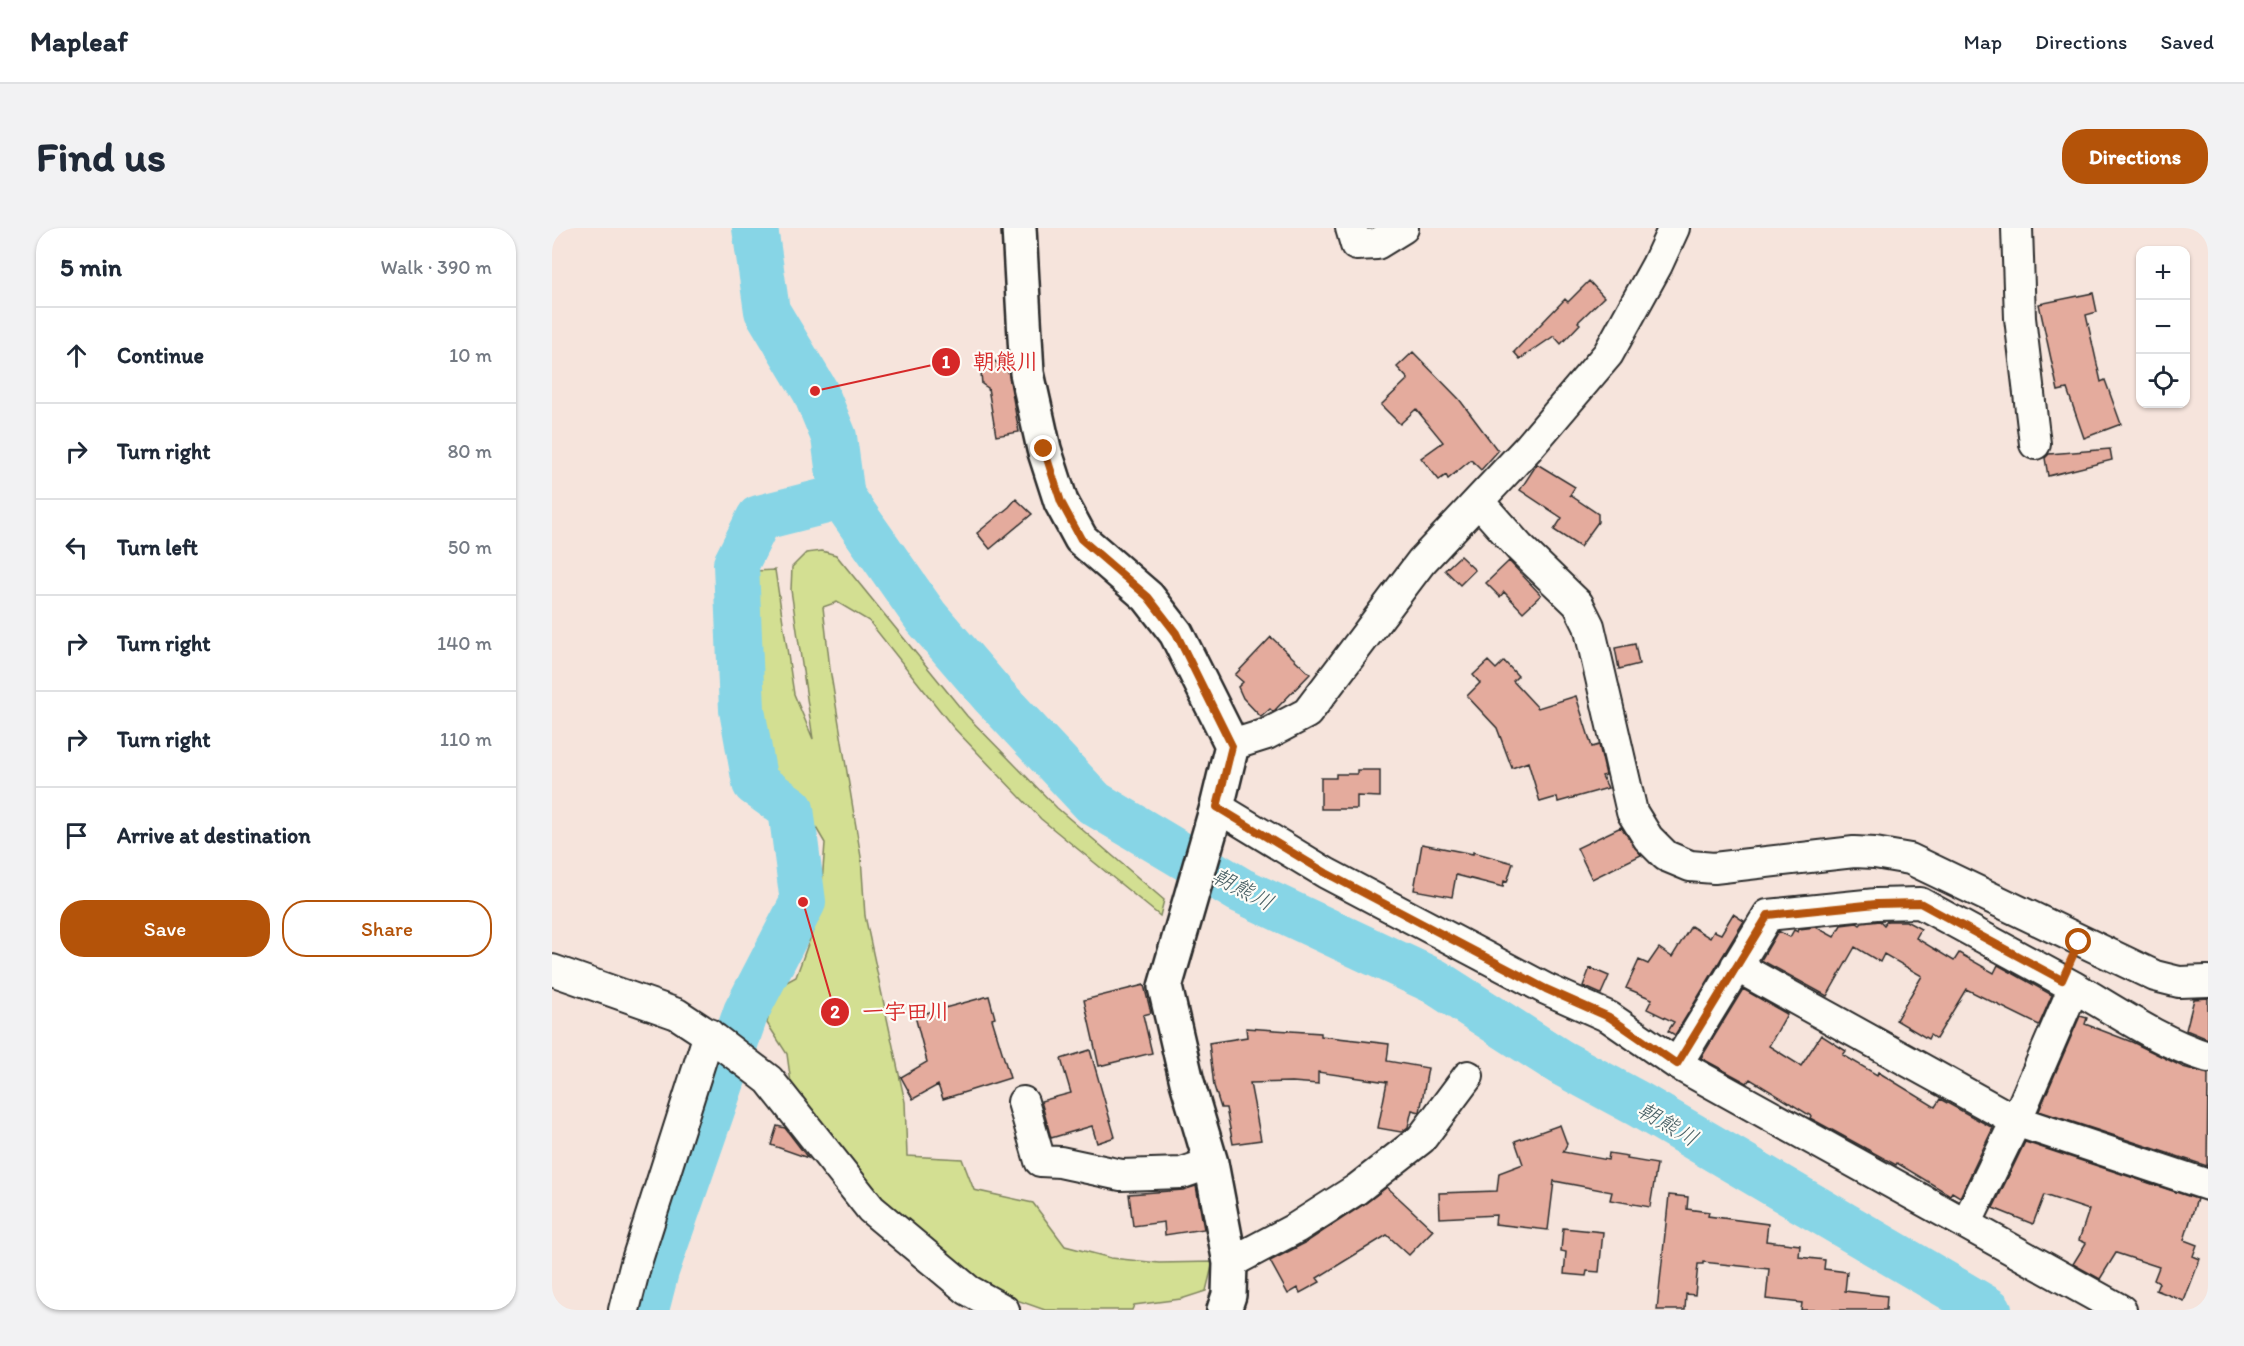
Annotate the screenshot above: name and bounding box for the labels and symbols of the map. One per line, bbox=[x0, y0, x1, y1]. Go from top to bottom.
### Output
callout: 朝熊川 bbox=[931, 342, 1051, 382]
text: 朝熊川 bbox=[973, 348, 1039, 375]
text: 1 bbox=[942, 351, 951, 373]
route end bbox=[1030, 435, 1056, 461]
water label: 朝熊川 bbox=[1208, 862, 1278, 916]
route start bbox=[2065, 928, 2091, 954]
callout: 一宇田川 bbox=[820, 992, 962, 1032]
text: 一宇田川 bbox=[862, 998, 950, 1025]
text: 2 bbox=[830, 1001, 840, 1023]
water label: 朝熊川 bbox=[1633, 1096, 1703, 1152]

